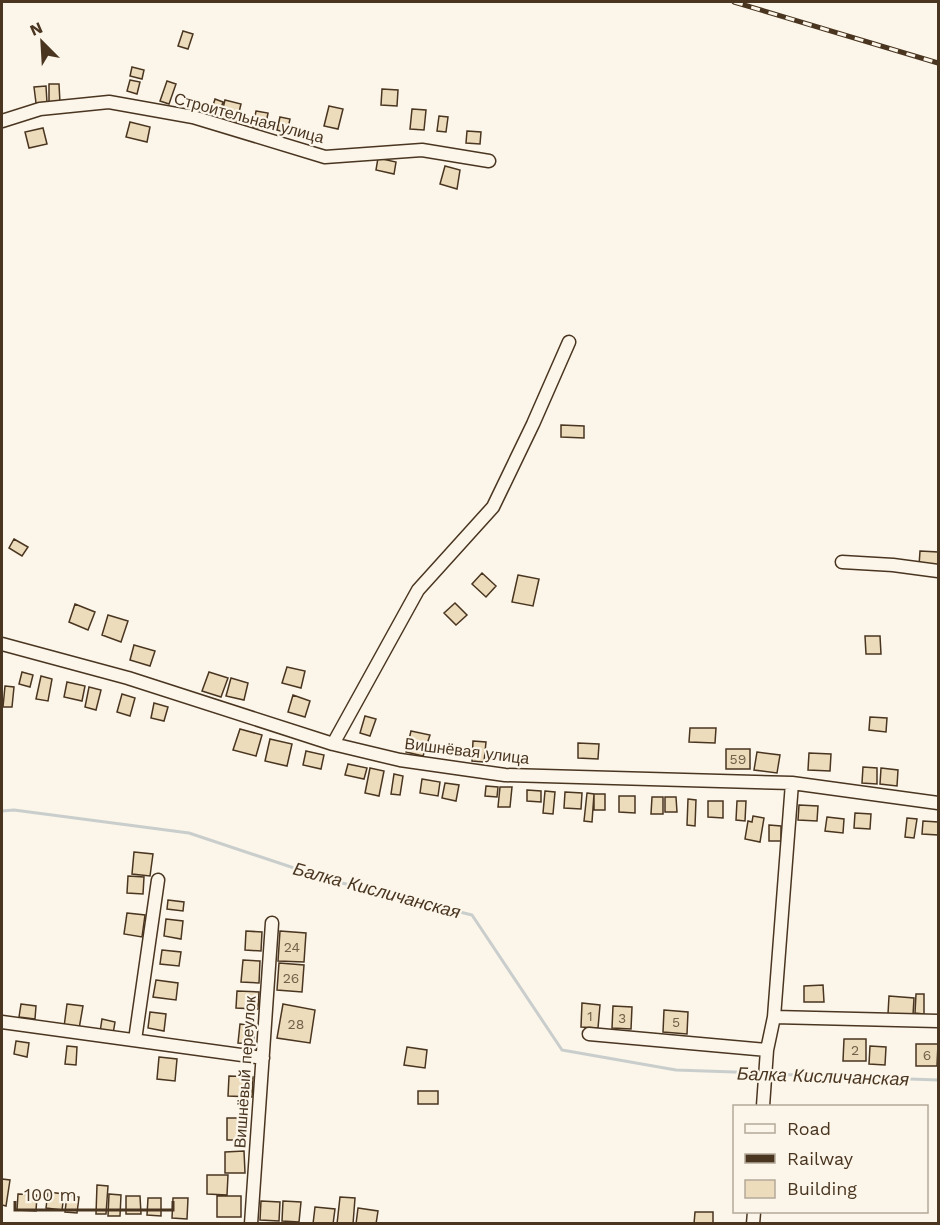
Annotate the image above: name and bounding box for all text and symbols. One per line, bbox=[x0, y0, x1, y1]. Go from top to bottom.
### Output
north arrow bbox=[12, 12, 72, 72]
text: N bbox=[27, 18, 45, 40]
street label: Строительная улица bbox=[172, 89, 326, 147]
street label: Вишнёвая улица bbox=[404, 734, 531, 768]
house number: 59 bbox=[730, 751, 746, 767]
water label: Балка Кисличанская bbox=[291, 858, 463, 923]
house number: 24 bbox=[284, 939, 300, 955]
house number: 26 bbox=[283, 970, 299, 986]
street label: Вишнёвый переулок bbox=[230, 994, 260, 1149]
house number: 1 bbox=[587, 1008, 593, 1024]
house number: 3 bbox=[618, 1010, 626, 1026]
house number: 5 bbox=[672, 1014, 680, 1030]
house number: 28 bbox=[288, 1016, 304, 1032]
house number: 2 bbox=[851, 1042, 859, 1058]
house number: 6 bbox=[923, 1047, 931, 1063]
water label: Балка Кисличанская bbox=[736, 1062, 910, 1090]
legend bbox=[733, 1105, 928, 1213]
text: Road bbox=[787, 1118, 831, 1139]
text: Railway bbox=[787, 1148, 854, 1169]
scale bar bbox=[15, 1174, 172, 1212]
text: Building bbox=[787, 1178, 857, 1199]
text: 100 m bbox=[24, 1184, 77, 1205]

